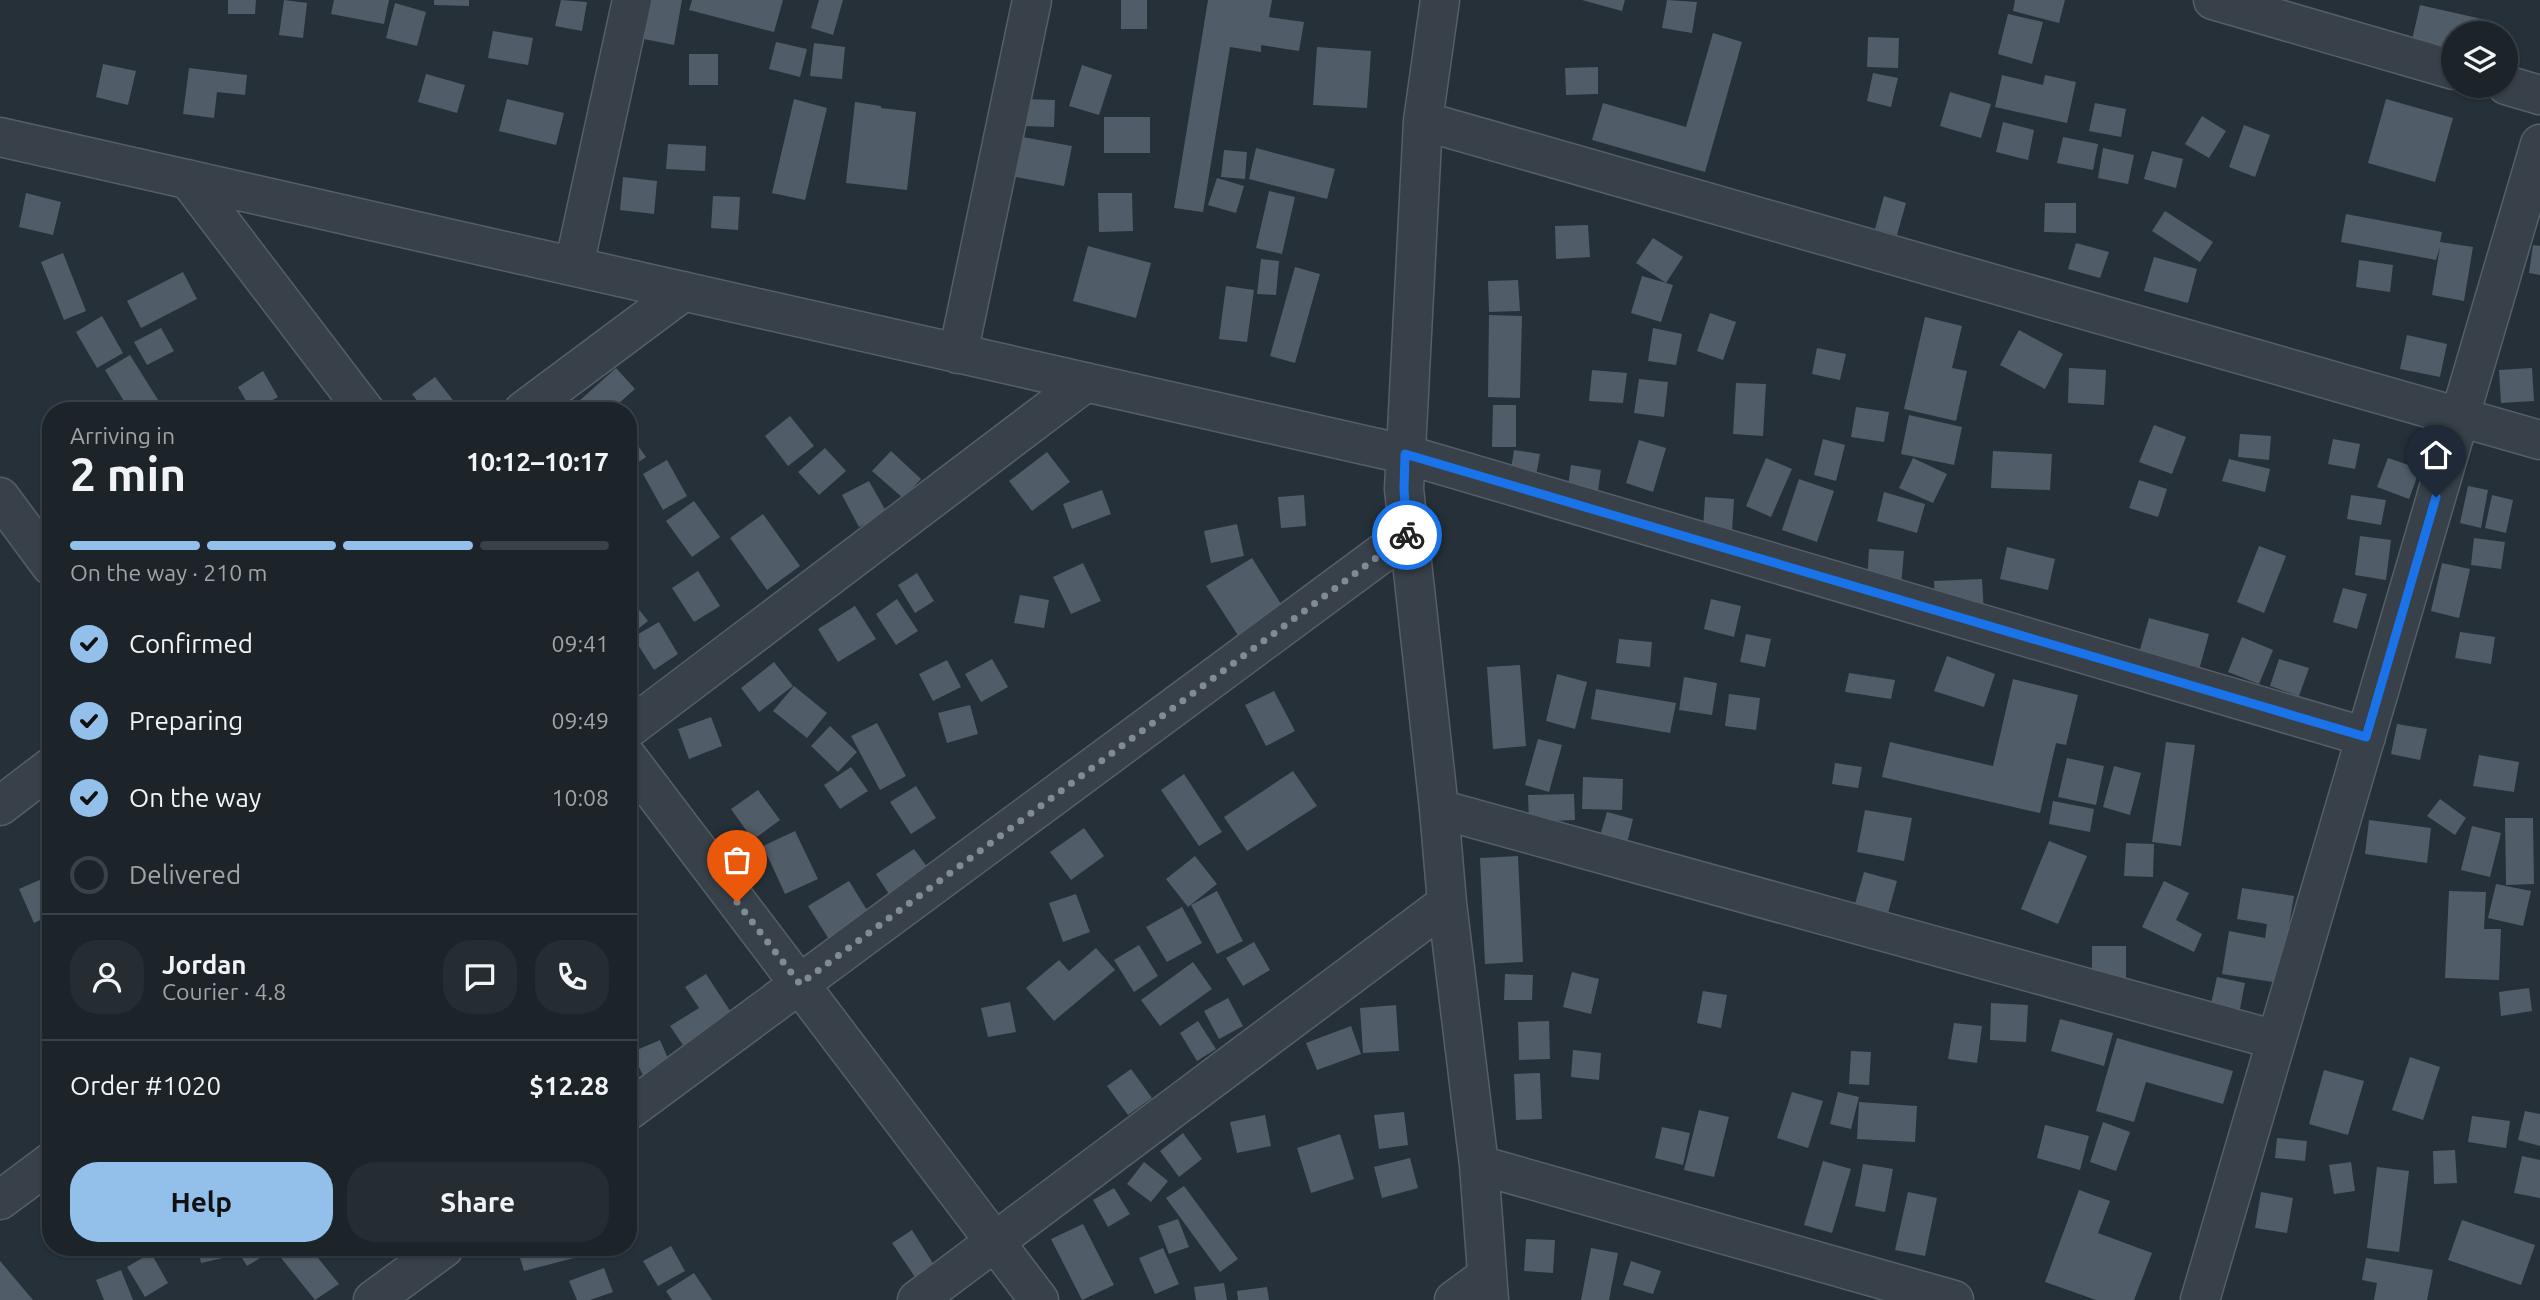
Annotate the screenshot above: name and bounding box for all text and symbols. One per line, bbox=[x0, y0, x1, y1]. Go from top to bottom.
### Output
map controls bbox=[2441, 21, 2518, 98]
button: layers bbox=[2441, 21, 2518, 98]
text: Arriving in bbox=[70, 423, 175, 448]
pin bbox=[2406, 425, 2466, 497]
icon: home bbox=[2417, 436, 2455, 474]
text: 10:12–10:17 bbox=[466, 447, 609, 476]
text: 2 min bbox=[70, 448, 186, 500]
courier bbox=[1372, 500, 1442, 570]
icon: bike bbox=[1388, 516, 1426, 554]
text: On the way · 210 m bbox=[70, 560, 267, 585]
icon: check bbox=[70, 625, 108, 663]
text: Confirmed bbox=[129, 629, 253, 658]
text: 09:41 bbox=[551, 631, 609, 656]
icon: check bbox=[70, 702, 108, 740]
text: Preparing bbox=[129, 706, 243, 735]
text: 09:49 bbox=[551, 708, 609, 733]
icon: check bbox=[70, 779, 108, 817]
text: On the way bbox=[129, 783, 261, 812]
text: 10:08 bbox=[551, 785, 609, 810]
pin bbox=[707, 830, 767, 902]
icon: bag bbox=[718, 841, 756, 879]
text: Delivered bbox=[129, 860, 241, 889]
button: person bbox=[70, 940, 144, 1014]
button: chat bbox=[443, 940, 517, 1014]
button: phone bbox=[535, 940, 609, 1014]
text: Jordan bbox=[162, 950, 247, 979]
text: Courier · 4.8 bbox=[162, 979, 286, 1004]
text: Order #1020 bbox=[70, 1071, 221, 1100]
text: $12.28 bbox=[529, 1071, 609, 1100]
button: Help bbox=[70, 1162, 333, 1242]
button: Share bbox=[347, 1162, 609, 1242]

